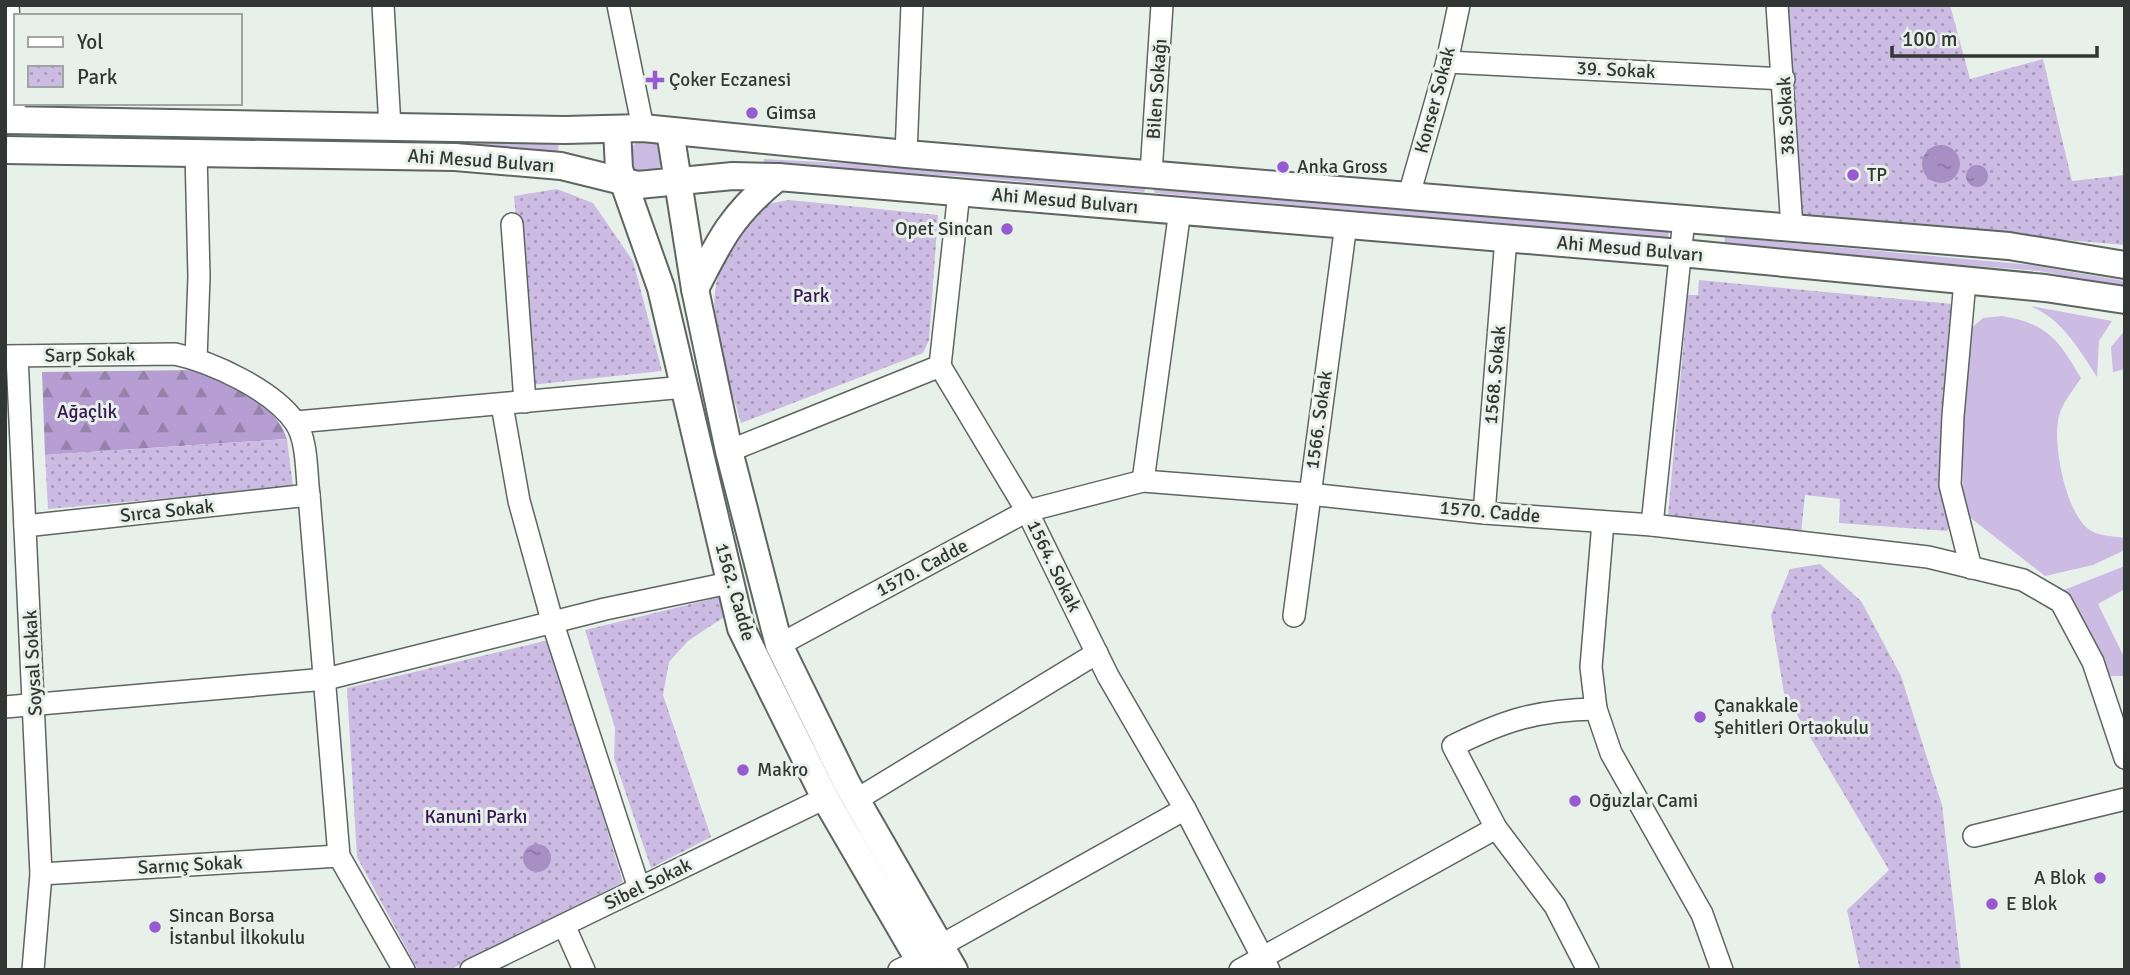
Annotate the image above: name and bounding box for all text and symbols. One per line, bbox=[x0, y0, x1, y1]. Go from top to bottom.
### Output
legend bbox=[14, 14, 242, 105]
scale bar bbox=[1892, 14, 2097, 58]
text: 100 m bbox=[1902, 26, 1957, 52]
text: Yol bbox=[77, 29, 103, 55]
street label: Bilen Sokağı bbox=[1142, 38, 1172, 140]
street label: Konser Sokak bbox=[1409, 44, 1461, 156]
street label: 39. Sokak bbox=[1576, 56, 1656, 84]
text: Park bbox=[77, 64, 118, 90]
place label: Çoker Eczanesi bbox=[669, 68, 791, 92]
marker: Çoker Eczanesi bbox=[647, 72, 663, 88]
street label: 38. Sokak bbox=[1772, 76, 1800, 156]
place label: Gimsa bbox=[766, 101, 816, 125]
marker: Gimsa bbox=[744, 105, 760, 121]
street label: Ahi Mesud Bulvarı bbox=[407, 144, 555, 178]
place label: Anka Gross bbox=[1297, 155, 1388, 179]
marker: Anka Gross bbox=[1275, 159, 1291, 175]
place label: TP bbox=[1867, 163, 1887, 187]
marker: TP bbox=[1845, 167, 1861, 183]
street label: Ahi Mesud Bulvarı bbox=[991, 183, 1139, 219]
place label: Opet Sincan bbox=[895, 217, 993, 241]
marker: Opet Sincan bbox=[999, 221, 1015, 237]
street label: Ahi Mesud Bulvarı bbox=[1556, 231, 1704, 267]
park label: Park bbox=[793, 284, 830, 308]
street label: 1568. Sokak bbox=[1479, 324, 1511, 426]
street label: Sarp Sokak bbox=[45, 342, 136, 368]
street label: 1566. Sokak bbox=[1300, 369, 1338, 471]
park label: Ağaçlık bbox=[57, 400, 118, 424]
street label: Sırca Sokak bbox=[119, 494, 216, 528]
street label: 1570. Cadde bbox=[1439, 496, 1541, 528]
street label: 1564. Sokak bbox=[1021, 516, 1087, 616]
street label: 1570. Cadde bbox=[872, 534, 972, 602]
street label: 1562. Cadde bbox=[710, 540, 760, 644]
street label: Soysal Sokak bbox=[18, 609, 48, 716]
place label: Çanakkale Şehitleri Ortaokulu bbox=[1714, 694, 1869, 740]
marker: Çanakkale Şehitleri Ortaokulu bbox=[1692, 709, 1708, 725]
place label: Makro bbox=[757, 758, 808, 782]
marker: Makro bbox=[735, 762, 751, 778]
place label: Oğuzlar Cami bbox=[1589, 789, 1698, 813]
marker: Oğuzlar Cami bbox=[1567, 793, 1583, 809]
park label: Kanuni Parkı bbox=[425, 805, 527, 829]
street label: Sarnıç Sokak bbox=[137, 850, 243, 880]
street label: Sibel Sokak bbox=[600, 852, 696, 915]
place label: A Blok bbox=[2034, 866, 2086, 890]
marker: A Blok bbox=[2092, 870, 2108, 886]
place label: E Blok bbox=[2006, 892, 2058, 916]
marker: E Blok bbox=[1984, 896, 2000, 912]
place label: Sincan Borsa İstanbul İlkokulu bbox=[169, 904, 305, 950]
marker: Sincan Borsa İstanbul İlkokulu bbox=[147, 919, 163, 935]

